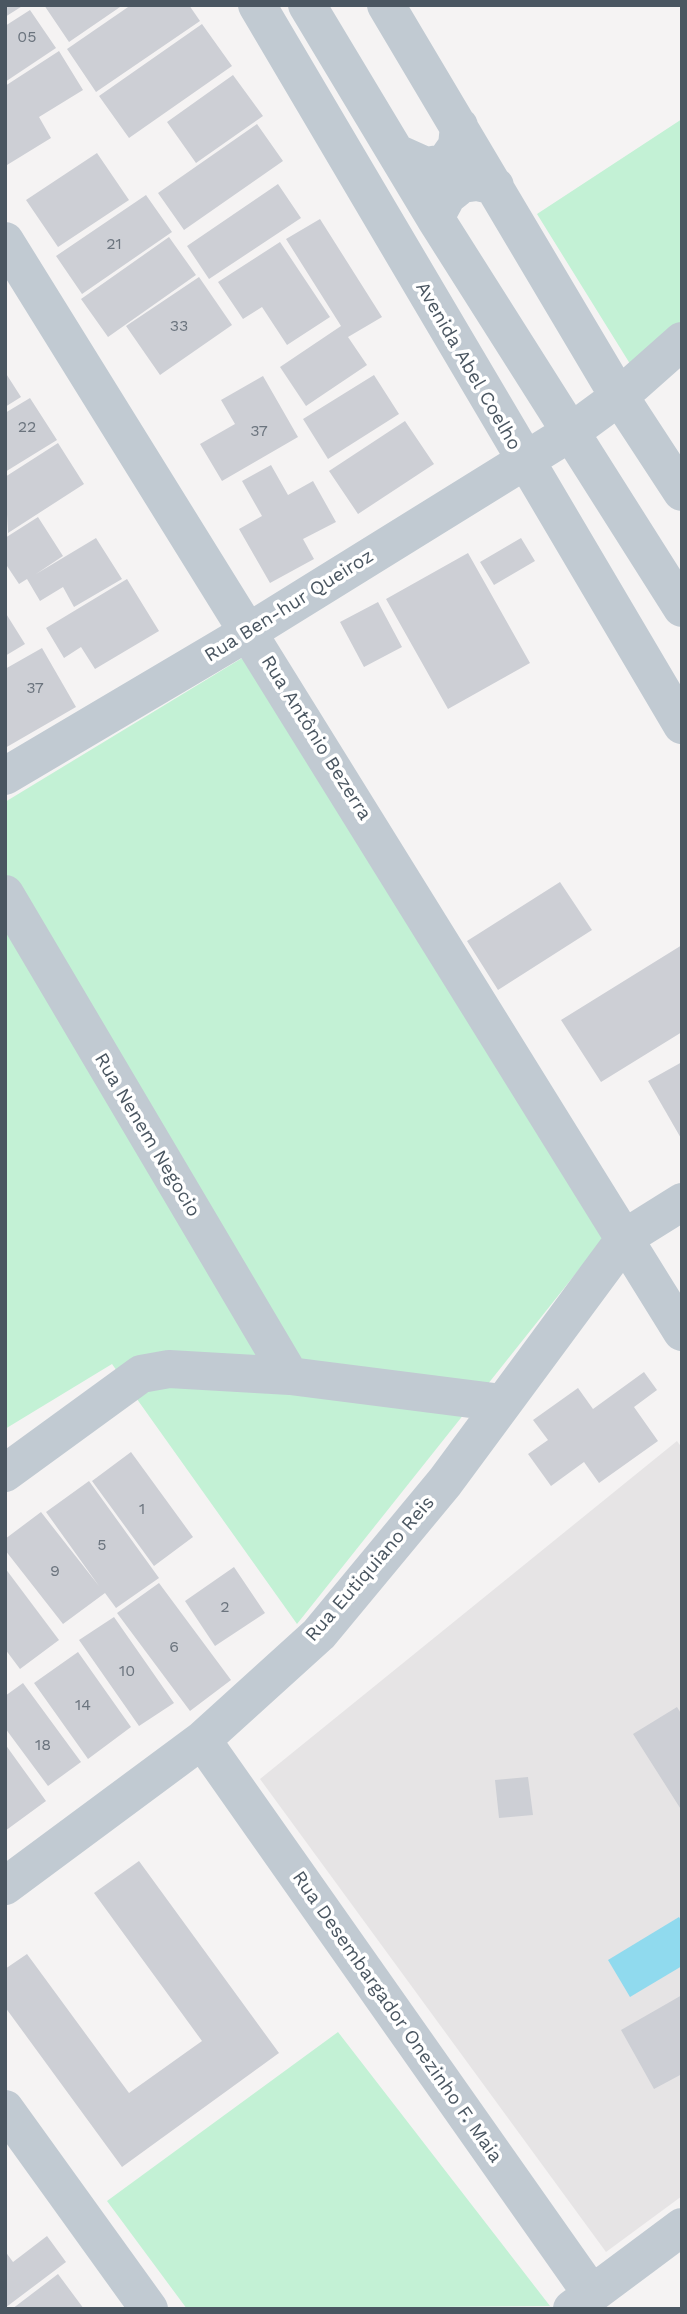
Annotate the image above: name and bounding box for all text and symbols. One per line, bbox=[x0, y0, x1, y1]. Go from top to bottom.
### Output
house number: 05 bbox=[17, 27, 37, 47]
house number: 21 bbox=[106, 234, 122, 254]
street label: Avenida Abel Coelho bbox=[410, 278, 526, 454]
house number: 33 bbox=[170, 316, 188, 336]
house number: 22 bbox=[18, 417, 36, 437]
house number: 37 bbox=[250, 421, 268, 441]
street label: Rua Ben-hur Queiroz bbox=[200, 545, 378, 667]
street label: Rua Antônio Bezerra bbox=[256, 651, 376, 825]
house number: 37 bbox=[26, 678, 44, 698]
street label: Rua Nenem Negocio bbox=[89, 1049, 205, 1221]
street label: Rua Eutiquiano Reis bbox=[301, 1492, 439, 1646]
house number: 1 bbox=[139, 1499, 145, 1519]
house number: 5 bbox=[97, 1535, 107, 1555]
house number: 9 bbox=[50, 1561, 60, 1581]
house number: 2 bbox=[220, 1597, 230, 1617]
house number: 6 bbox=[169, 1637, 179, 1657]
house number: 10 bbox=[119, 1661, 135, 1681]
house number: 14 bbox=[75, 1695, 91, 1715]
house number: 18 bbox=[35, 1735, 51, 1755]
street label: Rua Desembargador Onezinho F. Maia bbox=[287, 1867, 507, 2167]

